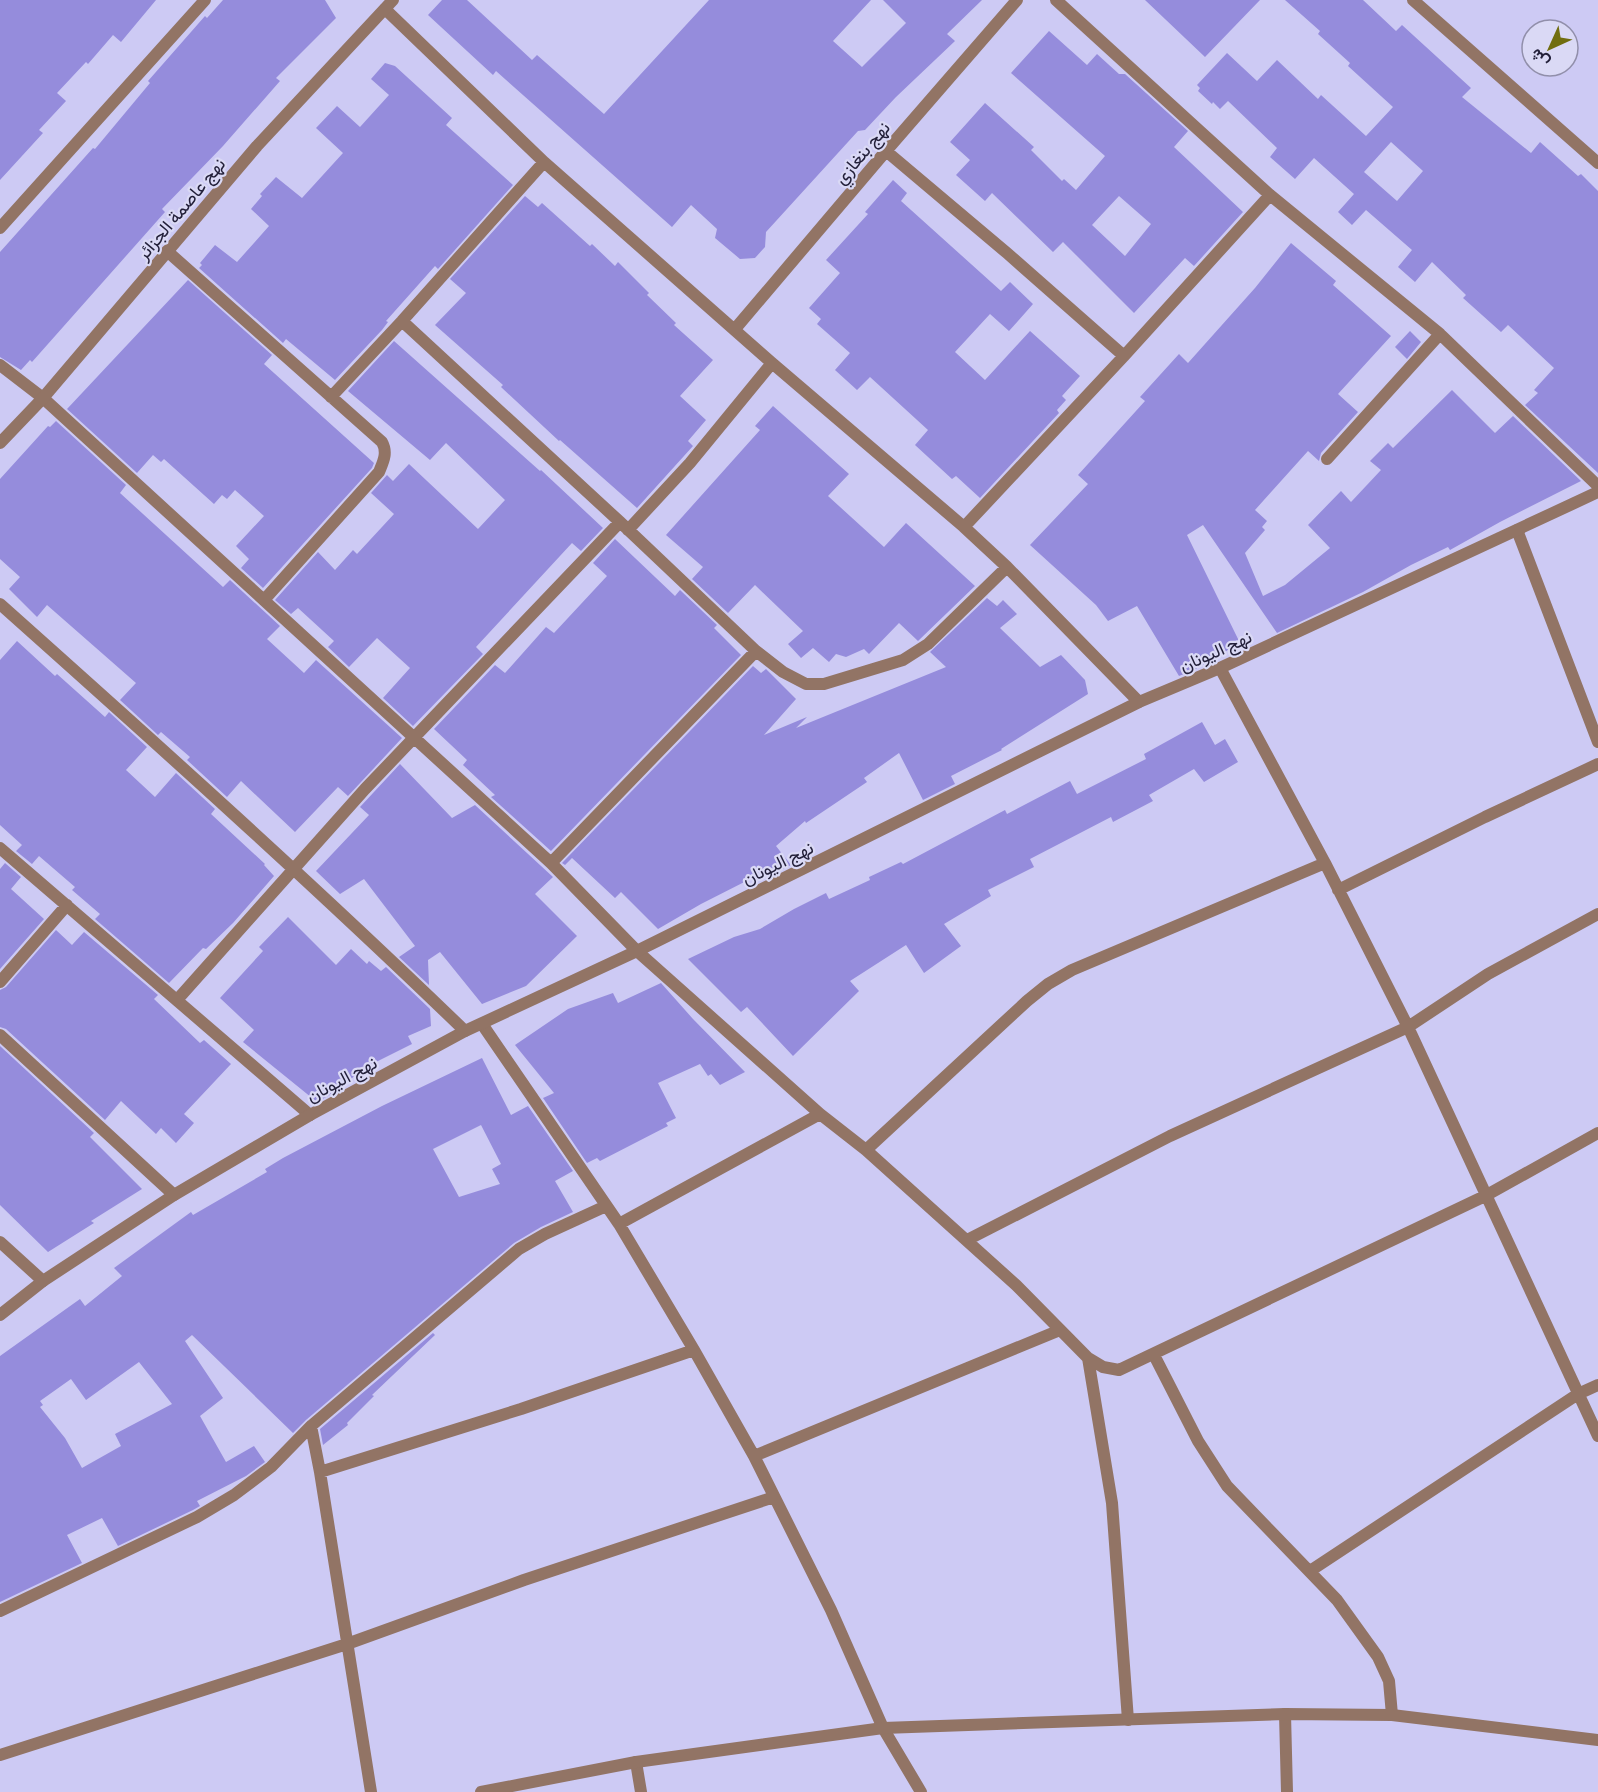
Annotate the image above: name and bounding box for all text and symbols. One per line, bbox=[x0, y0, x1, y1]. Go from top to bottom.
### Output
north arrow bbox=[1520, 18, 1580, 78]
text: ش bbox=[1523, 44, 1554, 75]
street label: نهج بنغازي bbox=[826, 114, 898, 191]
street label: نهج عاصمة الجزائر bbox=[128, 151, 231, 266]
street label: نهج اليونان bbox=[1174, 622, 1256, 678]
street label: نهج اليونان bbox=[736, 833, 818, 891]
street label: نهج اليونان bbox=[301, 1048, 381, 1108]

